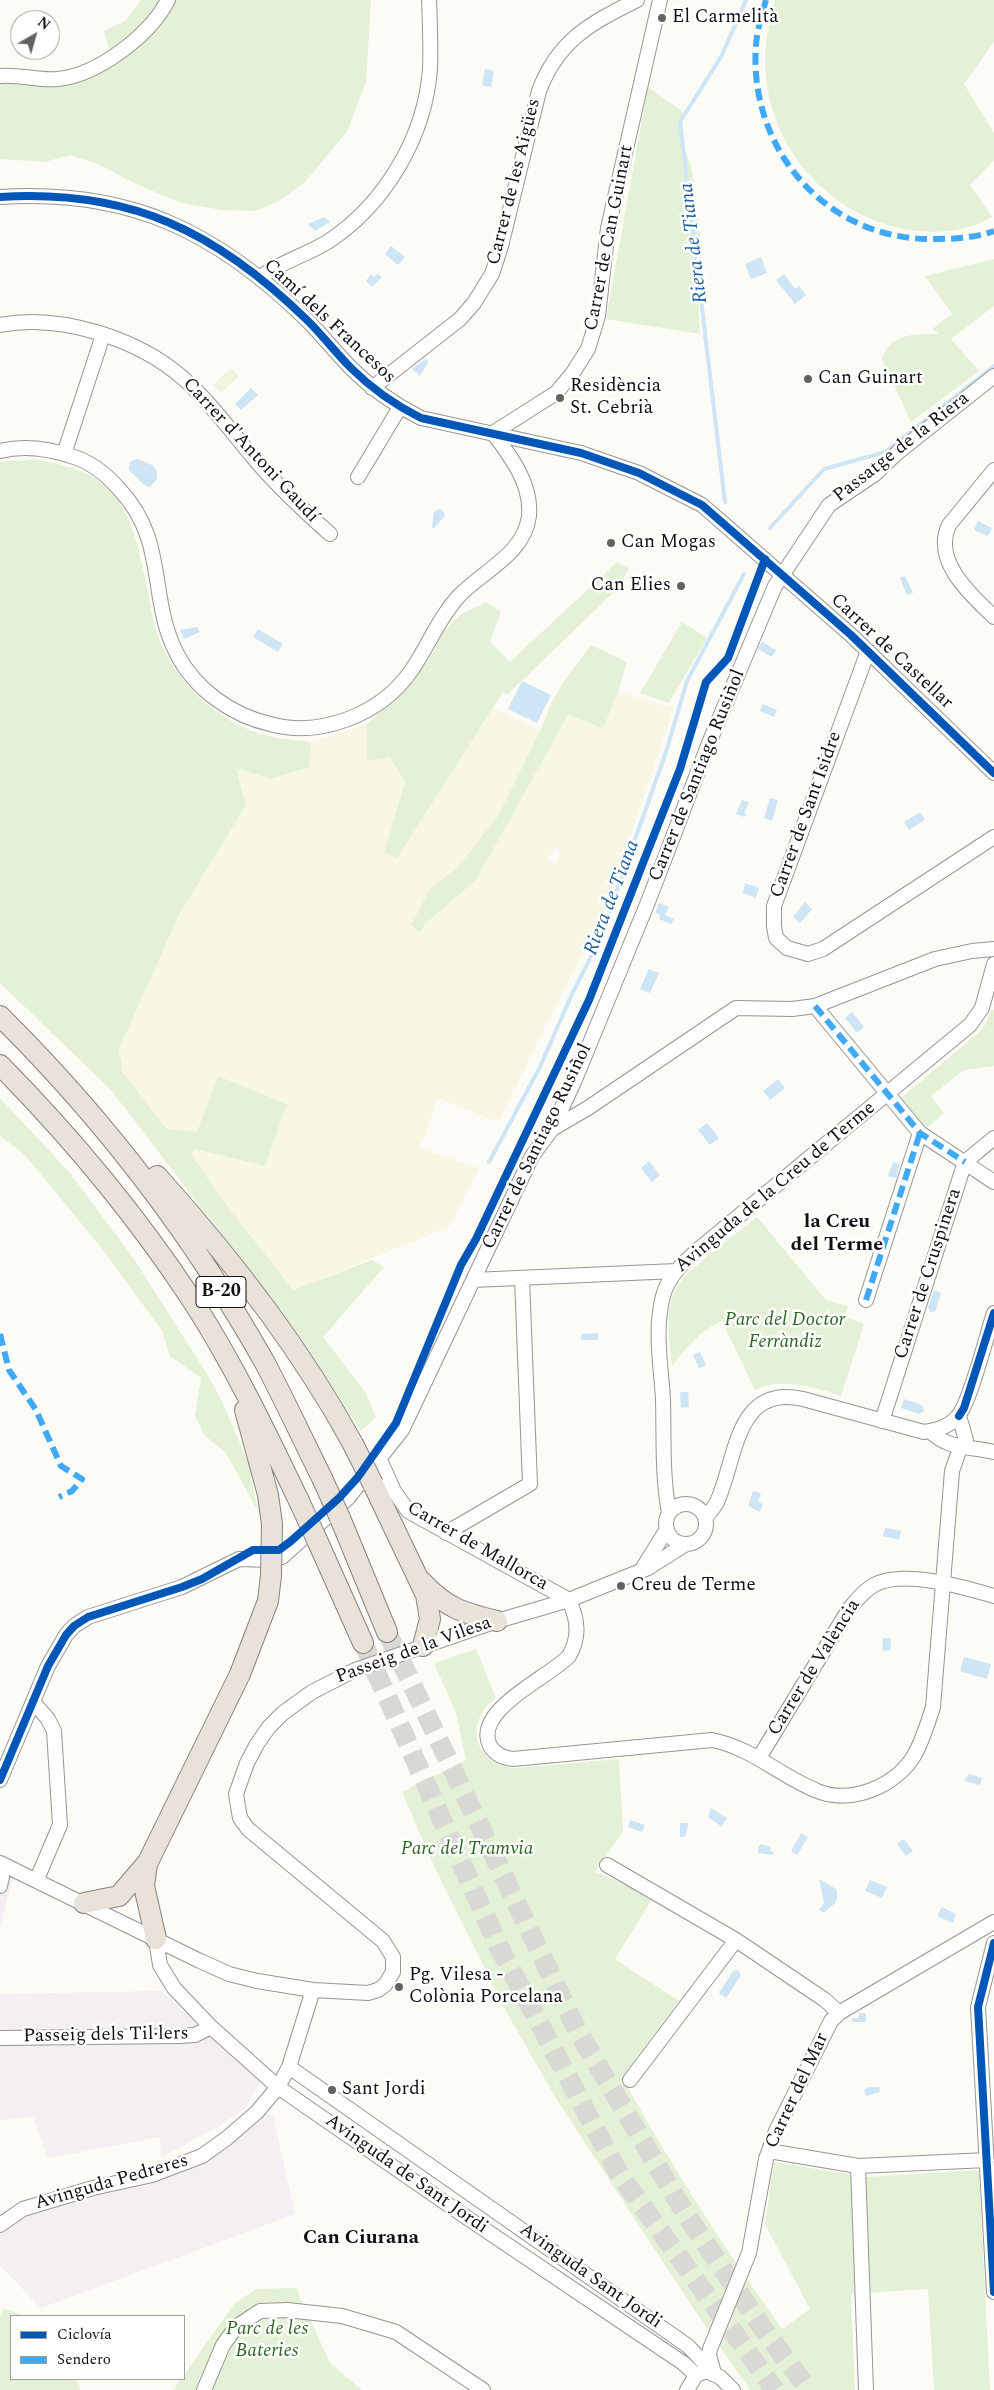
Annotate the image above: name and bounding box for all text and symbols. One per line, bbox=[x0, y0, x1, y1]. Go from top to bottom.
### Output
place label: El Carmelità bbox=[672, 7, 778, 29]
north arrow bbox=[10, 10, 60, 60]
text: N bbox=[33, 12, 55, 35]
marker: El Carmelità bbox=[656, 12, 668, 24]
street label: Carrer de les Aigües bbox=[483, 96, 547, 268]
street label: Carrer de Can Guinart bbox=[581, 143, 639, 333]
water label: Riera de Tiana bbox=[676, 181, 714, 305]
street label: Camí dels Francesos bbox=[258, 255, 400, 389]
place label: Can Guinart bbox=[818, 368, 923, 390]
marker: Can Guinart bbox=[802, 373, 814, 385]
street label: Carrer d'Antoni Gaudí bbox=[177, 374, 323, 528]
place label: Residència St. Cebrià bbox=[570, 376, 661, 420]
street label: Passatge de la Riera bbox=[829, 388, 975, 508]
marker: Residència St. Cebrià bbox=[554, 392, 566, 404]
place label: Can Mogas bbox=[621, 532, 716, 554]
marker: Can Mogas bbox=[605, 537, 617, 549]
place label: Can Elies bbox=[591, 575, 671, 597]
marker: Can Elies bbox=[675, 580, 687, 592]
street label: Carrer de Castellar bbox=[825, 589, 957, 715]
street label: Carrer de Santiago Rusiñol bbox=[645, 667, 751, 885]
street label: Carrer de Sant Isidre bbox=[766, 729, 848, 901]
water label: Riera de Tiana bbox=[580, 837, 646, 959]
street label: Carrer de Santiago Rusiñol bbox=[478, 1040, 598, 1254]
street label: Avinguda de la Creu de Terme bbox=[671, 1098, 881, 1278]
street label: Carrer de Cruspinera bbox=[891, 1186, 967, 1362]
district label: la Creu del Terme bbox=[791, 1211, 883, 1258]
road number: B-20 bbox=[196, 1276, 246, 1308]
park label: Parc del Doctor Ferràndiz bbox=[725, 1310, 845, 1354]
street label: Carrer de Mallorca bbox=[402, 1497, 552, 1597]
place label: Creu de Terme bbox=[631, 1575, 756, 1597]
marker: Creu de Terme bbox=[615, 1580, 627, 1592]
street label: Carrer de València bbox=[764, 1596, 866, 1740]
street label: Passeig de la Vilesa bbox=[333, 1612, 495, 1690]
park label: Parc del Tramvia bbox=[401, 1839, 533, 1861]
place label: Pg. Vilesa - Colònia Porcelana bbox=[409, 1965, 563, 2009]
marker: Pg. Vilesa - Colònia Porcelana bbox=[393, 1981, 405, 1993]
street label: Passeig dels Til·lers bbox=[23, 2023, 189, 2049]
street label: Carrer del Mar bbox=[761, 2030, 835, 2152]
place label: Sant Jordi bbox=[342, 2079, 426, 2101]
marker: Sant Jordi bbox=[326, 2084, 338, 2096]
street label: Avinguda de Sant Jordi bbox=[320, 2110, 492, 2240]
street label: Avinguda Pedreres bbox=[33, 2150, 191, 2216]
street label: Avinguda Sant Jordi bbox=[514, 2219, 666, 2335]
district label: Can Ciurana bbox=[303, 2227, 419, 2251]
legend bbox=[10, 2315, 185, 2380]
park label: Parc de les Bateries bbox=[226, 2319, 308, 2363]
text: Ciclovía bbox=[57, 2323, 112, 2346]
text: Sendero bbox=[57, 2348, 111, 2371]

